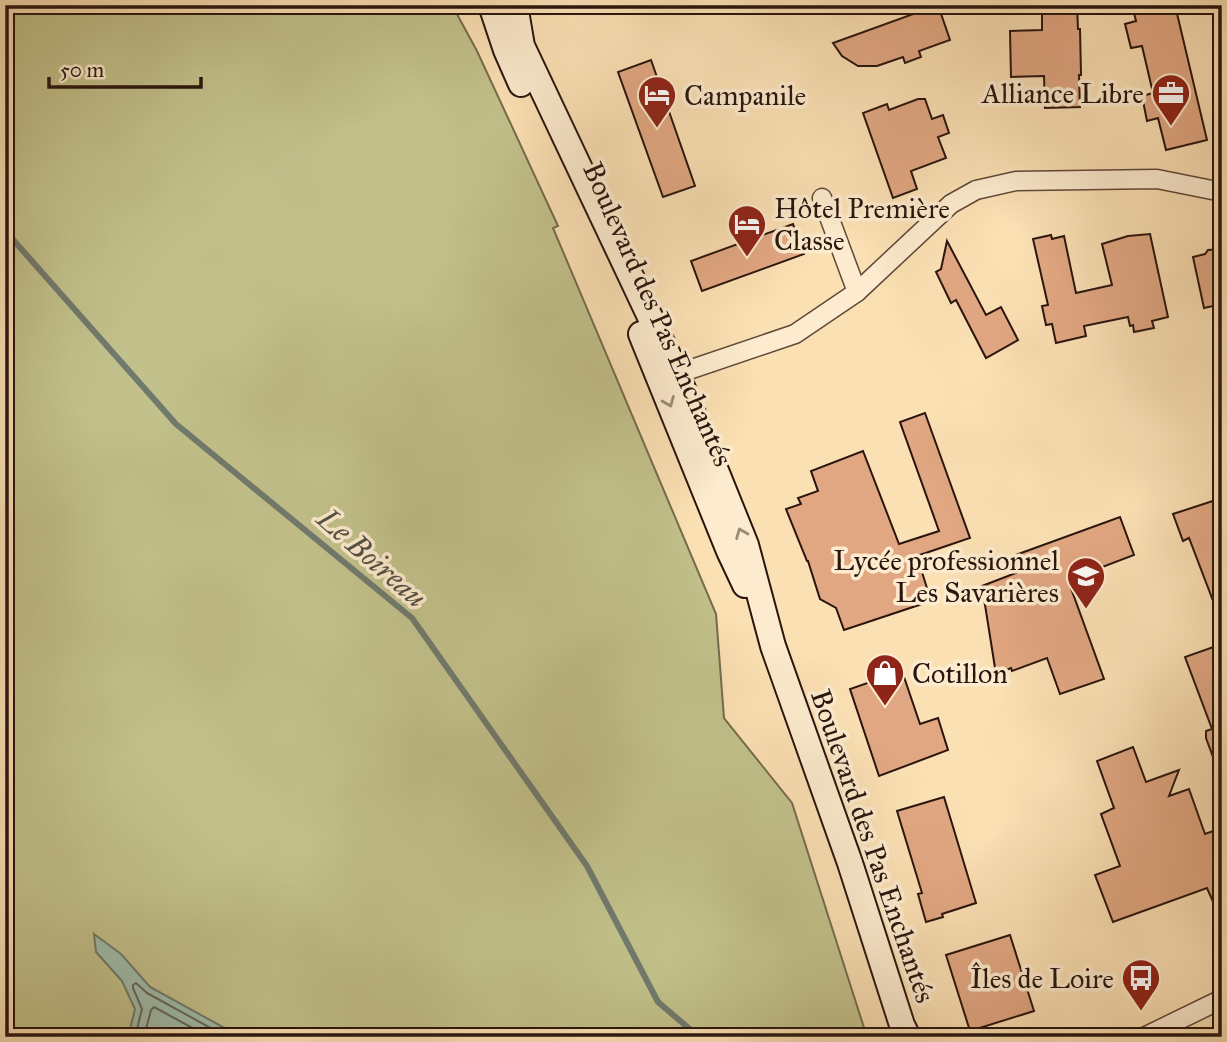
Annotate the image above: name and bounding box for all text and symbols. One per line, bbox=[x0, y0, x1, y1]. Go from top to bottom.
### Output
scale bar bbox=[49, 46, 201, 90]
text: 50 m bbox=[60, 57, 105, 83]
office icon: Alliance Libre bbox=[1150, 72, 1192, 127]
hotel icon: Campanile bbox=[636, 74, 678, 129]
place label: Alliance Libre bbox=[981, 76, 1144, 111]
place label: Campanile bbox=[684, 78, 806, 113]
street label: Boulevard des Pas Enchantés bbox=[575, 157, 741, 471]
place label: Hôtel Première Classe bbox=[774, 191, 950, 258]
hotel icon: Hôtel Première Classe bbox=[726, 203, 768, 258]
one-way arrow bbox=[661, 396, 675, 408]
water label: Le Boireau bbox=[308, 499, 434, 615]
one-way arrow bbox=[736, 528, 750, 540]
place label: Lycée professionnel Les Savarières bbox=[833, 543, 1059, 610]
school or university icon: Lycée professionnel Les Savarières bbox=[1065, 555, 1107, 610]
shop icon: Cotillon bbox=[864, 652, 906, 707]
place label: Cotillon bbox=[912, 656, 1008, 691]
street label: Boulevard des Pas Enchantés bbox=[803, 685, 943, 1007]
bus stop icon: Îles de Loire bbox=[1120, 957, 1162, 1012]
place label: Îles de Loire bbox=[970, 961, 1114, 996]

